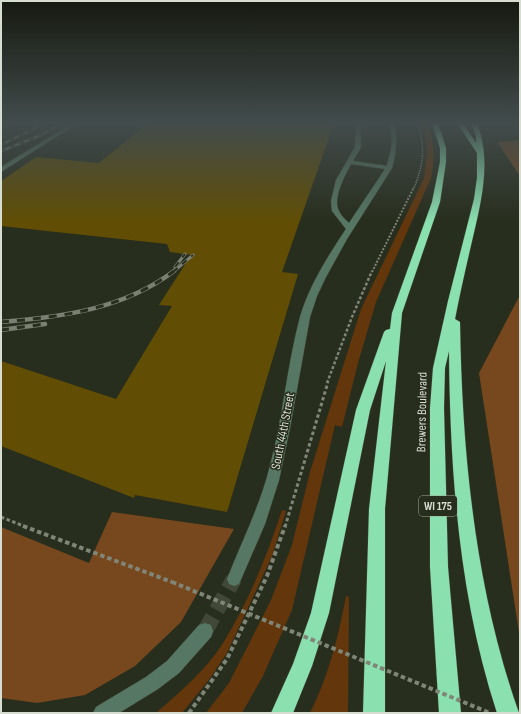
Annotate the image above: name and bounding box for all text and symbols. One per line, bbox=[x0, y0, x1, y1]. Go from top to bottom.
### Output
street label: Brewers Boulevard bbox=[413, 372, 431, 452]
street label: South 44th Street bbox=[268, 391, 298, 471]
road number: WI 175 bbox=[419, 496, 457, 516]

